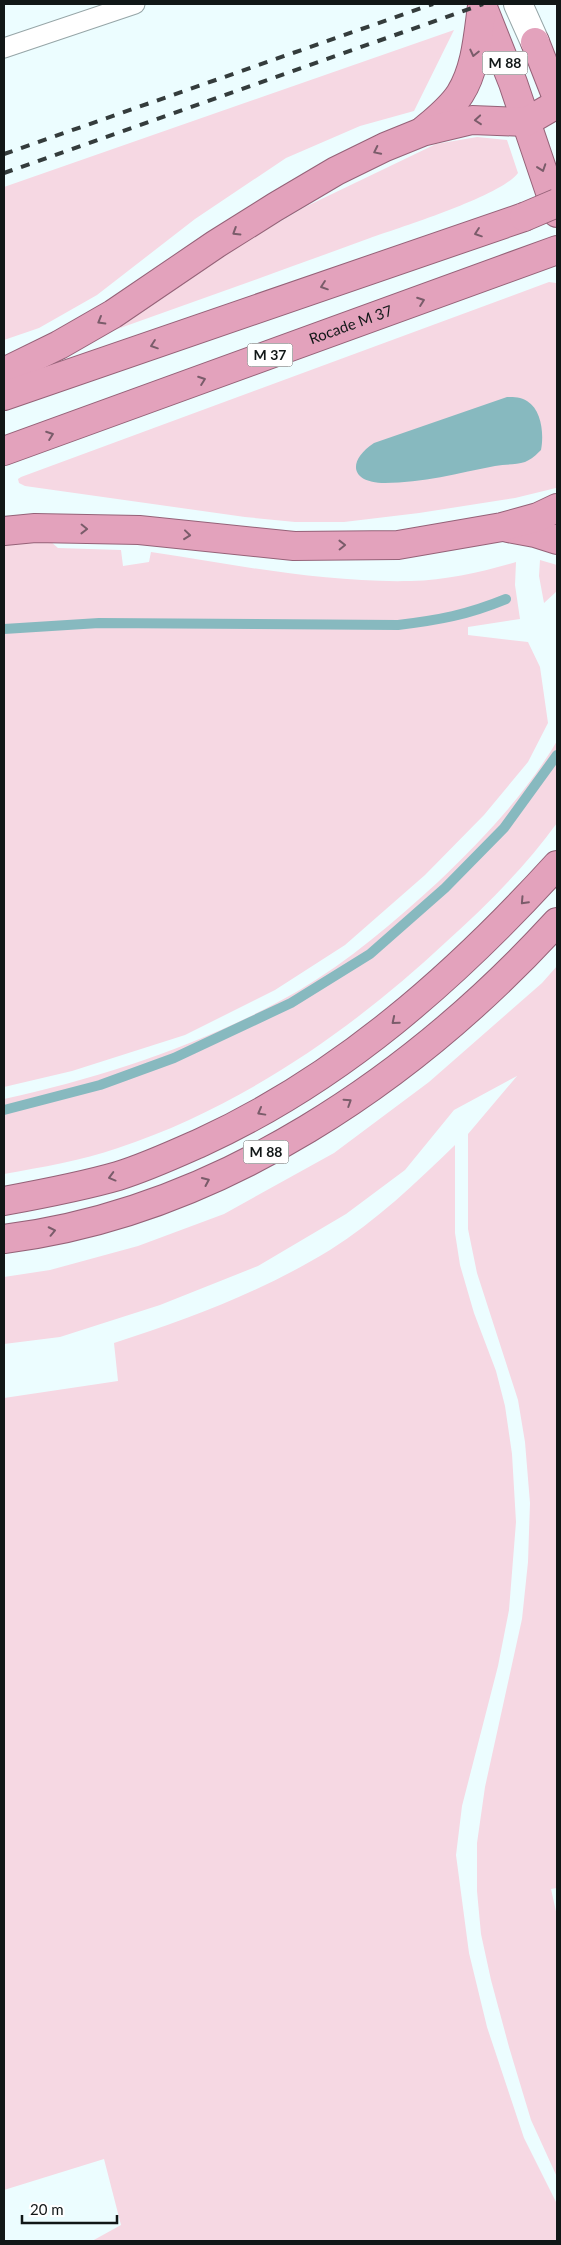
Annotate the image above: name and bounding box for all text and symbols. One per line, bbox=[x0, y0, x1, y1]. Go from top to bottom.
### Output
one-way arrow bbox=[470, 49, 480, 58]
road number: M 88 bbox=[482, 52, 528, 74]
one-way arrow bbox=[474, 114, 482, 125]
one-way arrow bbox=[373, 145, 382, 155]
one-way arrow bbox=[536, 163, 546, 171]
one-way arrow bbox=[232, 225, 241, 235]
one-way arrow bbox=[474, 227, 482, 237]
one-way arrow bbox=[320, 280, 329, 290]
one-way arrow bbox=[416, 297, 425, 307]
street label: Rocade M 37 bbox=[306, 301, 395, 347]
one-way arrow bbox=[97, 315, 106, 325]
one-way arrow bbox=[150, 339, 158, 349]
road number: M 37 bbox=[248, 344, 292, 366]
one-way arrow bbox=[198, 376, 206, 386]
one-way arrow bbox=[45, 431, 53, 441]
one-way arrow bbox=[80, 524, 88, 534]
one-way arrow bbox=[184, 529, 192, 540]
one-way arrow bbox=[339, 540, 347, 551]
one-way arrow bbox=[521, 896, 530, 905]
one-way arrow bbox=[392, 1016, 401, 1025]
one-way arrow bbox=[342, 1099, 352, 1108]
one-way arrow bbox=[257, 1106, 266, 1116]
road number: M 88 bbox=[244, 1140, 288, 1164]
one-way arrow bbox=[108, 1171, 117, 1182]
one-way arrow bbox=[201, 1176, 210, 1187]
one-way arrow bbox=[47, 1226, 56, 1237]
scale bar bbox=[22, 2192, 118, 2224]
text: 20 m bbox=[30, 2200, 64, 2218]

